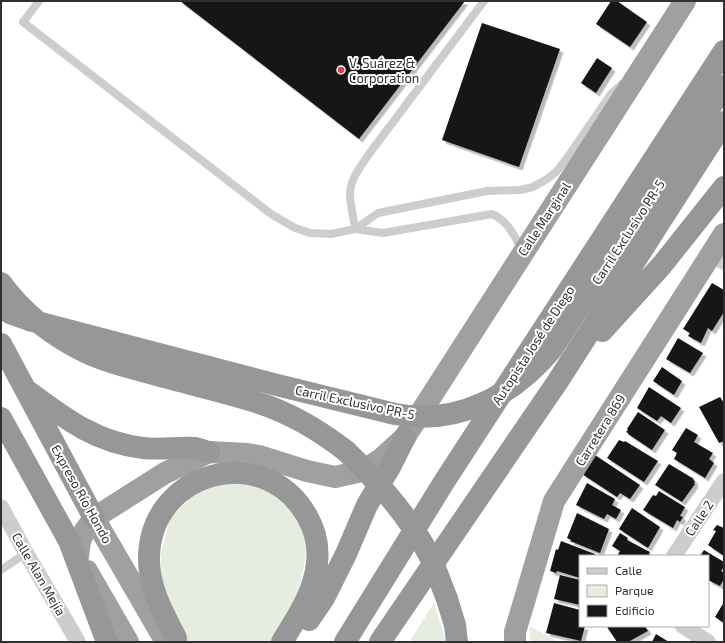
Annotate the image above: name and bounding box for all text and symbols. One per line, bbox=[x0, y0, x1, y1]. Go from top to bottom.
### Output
place label: V. Suárez & Corporation bbox=[349, 55, 419, 86]
marker: V. Suárez & Corporation bbox=[336, 65, 346, 75]
street label: Carril Exclusivo PR-5 bbox=[588, 177, 668, 287]
street label: Calle Marginal bbox=[514, 179, 574, 259]
street label: Autopista José de Diego bbox=[488, 282, 578, 408]
street label: Carril Exclusivo PR-5 bbox=[294, 382, 416, 422]
street label: Carretera 869 bbox=[572, 391, 628, 469]
street label: Expreso Río Hondo bbox=[48, 442, 116, 546]
street label: Calle 2 bbox=[681, 497, 717, 539]
street label: Calle Alan Mejía bbox=[9, 530, 69, 618]
legend bbox=[579, 555, 709, 627]
text: Calle bbox=[615, 563, 642, 577]
text: Parque bbox=[615, 583, 653, 597]
text: Edificio bbox=[615, 603, 655, 617]

